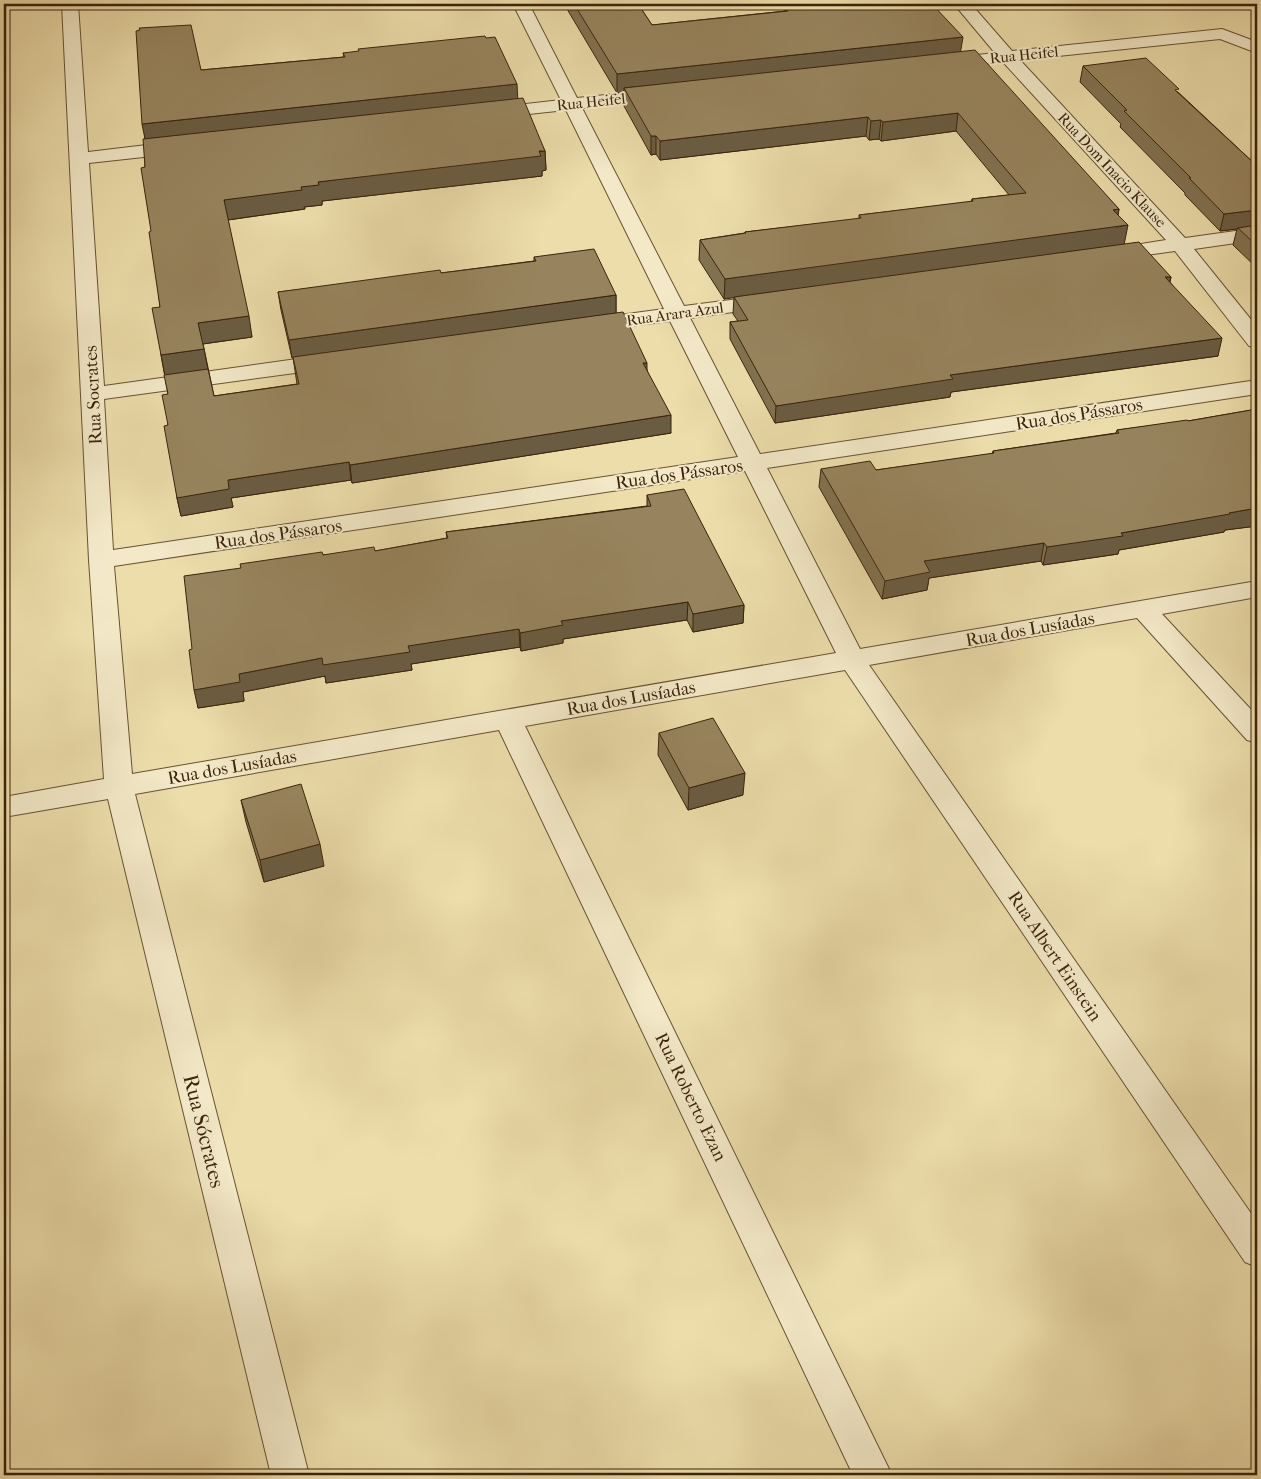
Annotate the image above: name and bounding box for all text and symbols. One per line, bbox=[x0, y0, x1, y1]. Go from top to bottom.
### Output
street label: Rua Heifel bbox=[989, 42, 1059, 68]
street label: Rua Heifel bbox=[556, 89, 626, 115]
street label: Rua Dom Inacio Klause bbox=[1054, 109, 1170, 232]
street label: Rua Arara Azul bbox=[625, 298, 725, 330]
street label: Rua Socrates bbox=[80, 344, 107, 445]
street label: Rua dos Pássaros bbox=[1014, 394, 1145, 435]
street label: Rua dos Pássaros bbox=[614, 455, 745, 494]
street label: Rua dos Pássaros bbox=[213, 515, 344, 554]
street label: Rua dos Lusíadas bbox=[964, 608, 1097, 651]
street label: Rua dos Lusíadas bbox=[565, 677, 698, 720]
street label: Rua dos Lusíadas bbox=[166, 746, 299, 789]
street label: Rua Albert Einstein bbox=[1003, 887, 1106, 1026]
street label: Rua Roberto Ezan bbox=[650, 1030, 731, 1165]
street label: Rua Sócrates bbox=[178, 1072, 230, 1190]

